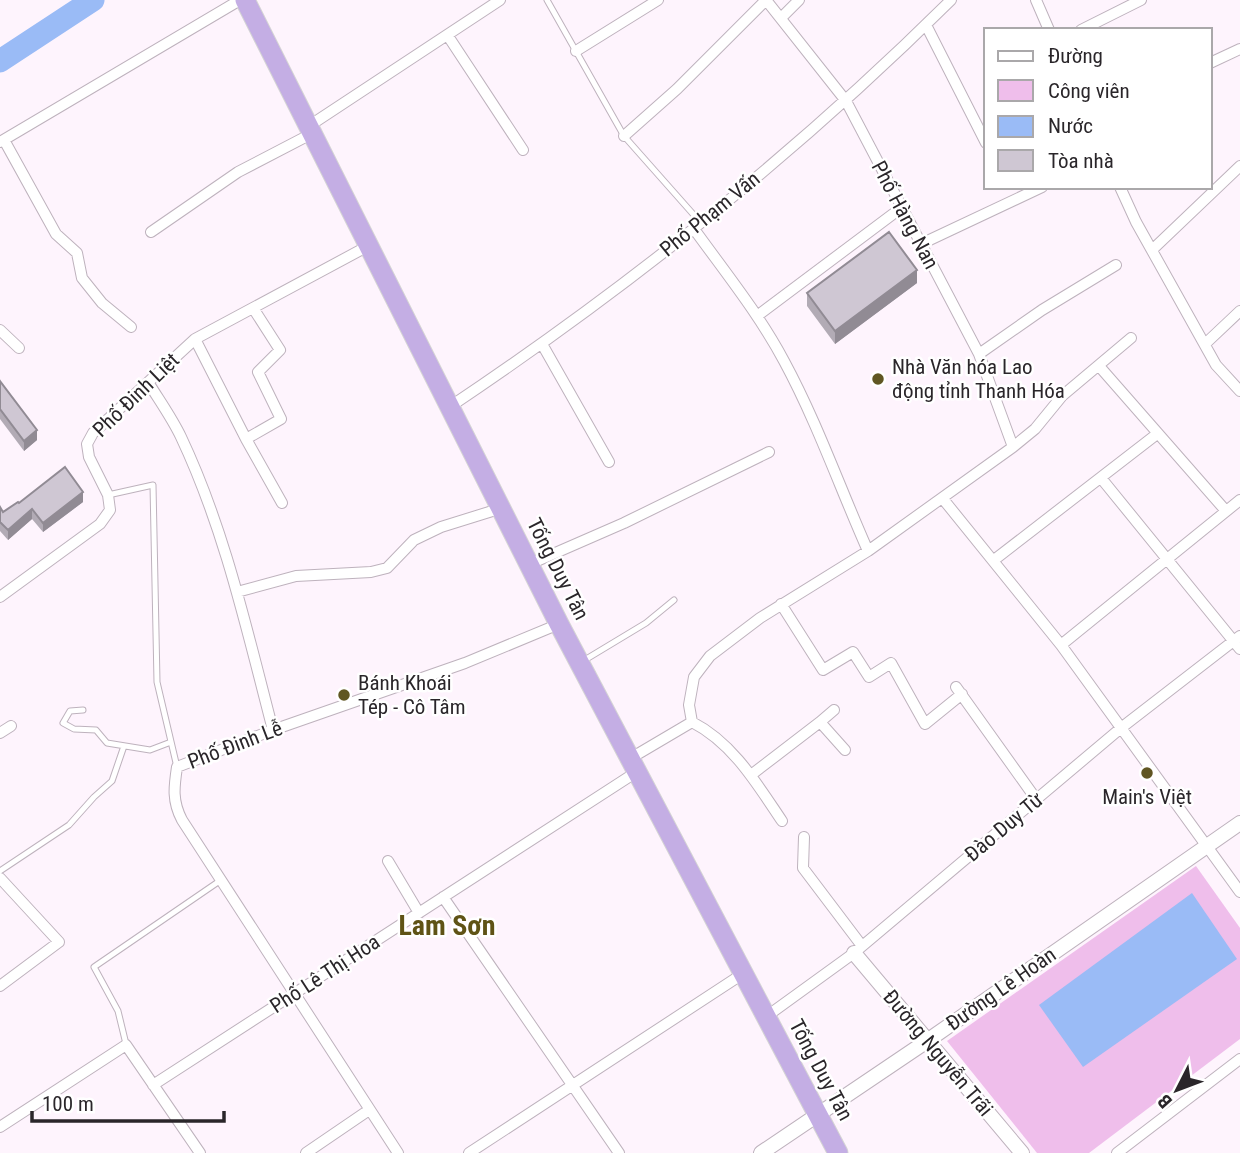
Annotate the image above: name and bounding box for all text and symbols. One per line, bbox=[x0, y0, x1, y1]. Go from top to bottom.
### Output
legend bbox=[984, 28, 1212, 189]
text: Đường bbox=[1048, 44, 1103, 68]
text: Công viên bbox=[1048, 79, 1130, 103]
text: Nước bbox=[1048, 114, 1093, 138]
text: Tòa nhà bbox=[1048, 149, 1114, 173]
street label: Phố Hàng Nan bbox=[867, 157, 943, 273]
street label: Phố Phạm Vấn bbox=[655, 167, 765, 261]
street label: Phố Đinh Liệt bbox=[88, 348, 184, 442]
place label: Nhà Văn hóa Lao động tỉnh Thanh Hóa bbox=[892, 355, 1065, 403]
marker: Nhà Văn hóa Lao động tỉnh Thanh Hóa bbox=[870, 371, 886, 387]
street label: Tống Duy Tân bbox=[522, 514, 594, 624]
place label: Bánh Khoái Tép - Cô Tâm bbox=[358, 671, 465, 719]
marker: Bánh Khoái Tép - Cô Tâm bbox=[336, 687, 352, 703]
street label: Phố Đinh Lễ bbox=[184, 716, 286, 774]
marker: Main's Việt bbox=[1139, 765, 1155, 781]
place label: Main's Việt bbox=[1102, 785, 1192, 809]
street label: Đào Duy Từ bbox=[960, 787, 1048, 867]
district label: Lam Sơn bbox=[398, 909, 496, 942]
street label: Phố Lê Thị Hoa bbox=[266, 930, 384, 1018]
street label: Đường Lê Hoàn bbox=[942, 942, 1060, 1036]
street label: Đường Nguyễn Trãi bbox=[878, 985, 998, 1121]
street label: Tống Duy Tân bbox=[784, 1015, 858, 1125]
north arrow bbox=[1142, 1055, 1212, 1125]
scale bar bbox=[32, 1080, 224, 1124]
text: B bbox=[1153, 1089, 1177, 1113]
text: 100 m bbox=[42, 1092, 94, 1116]

